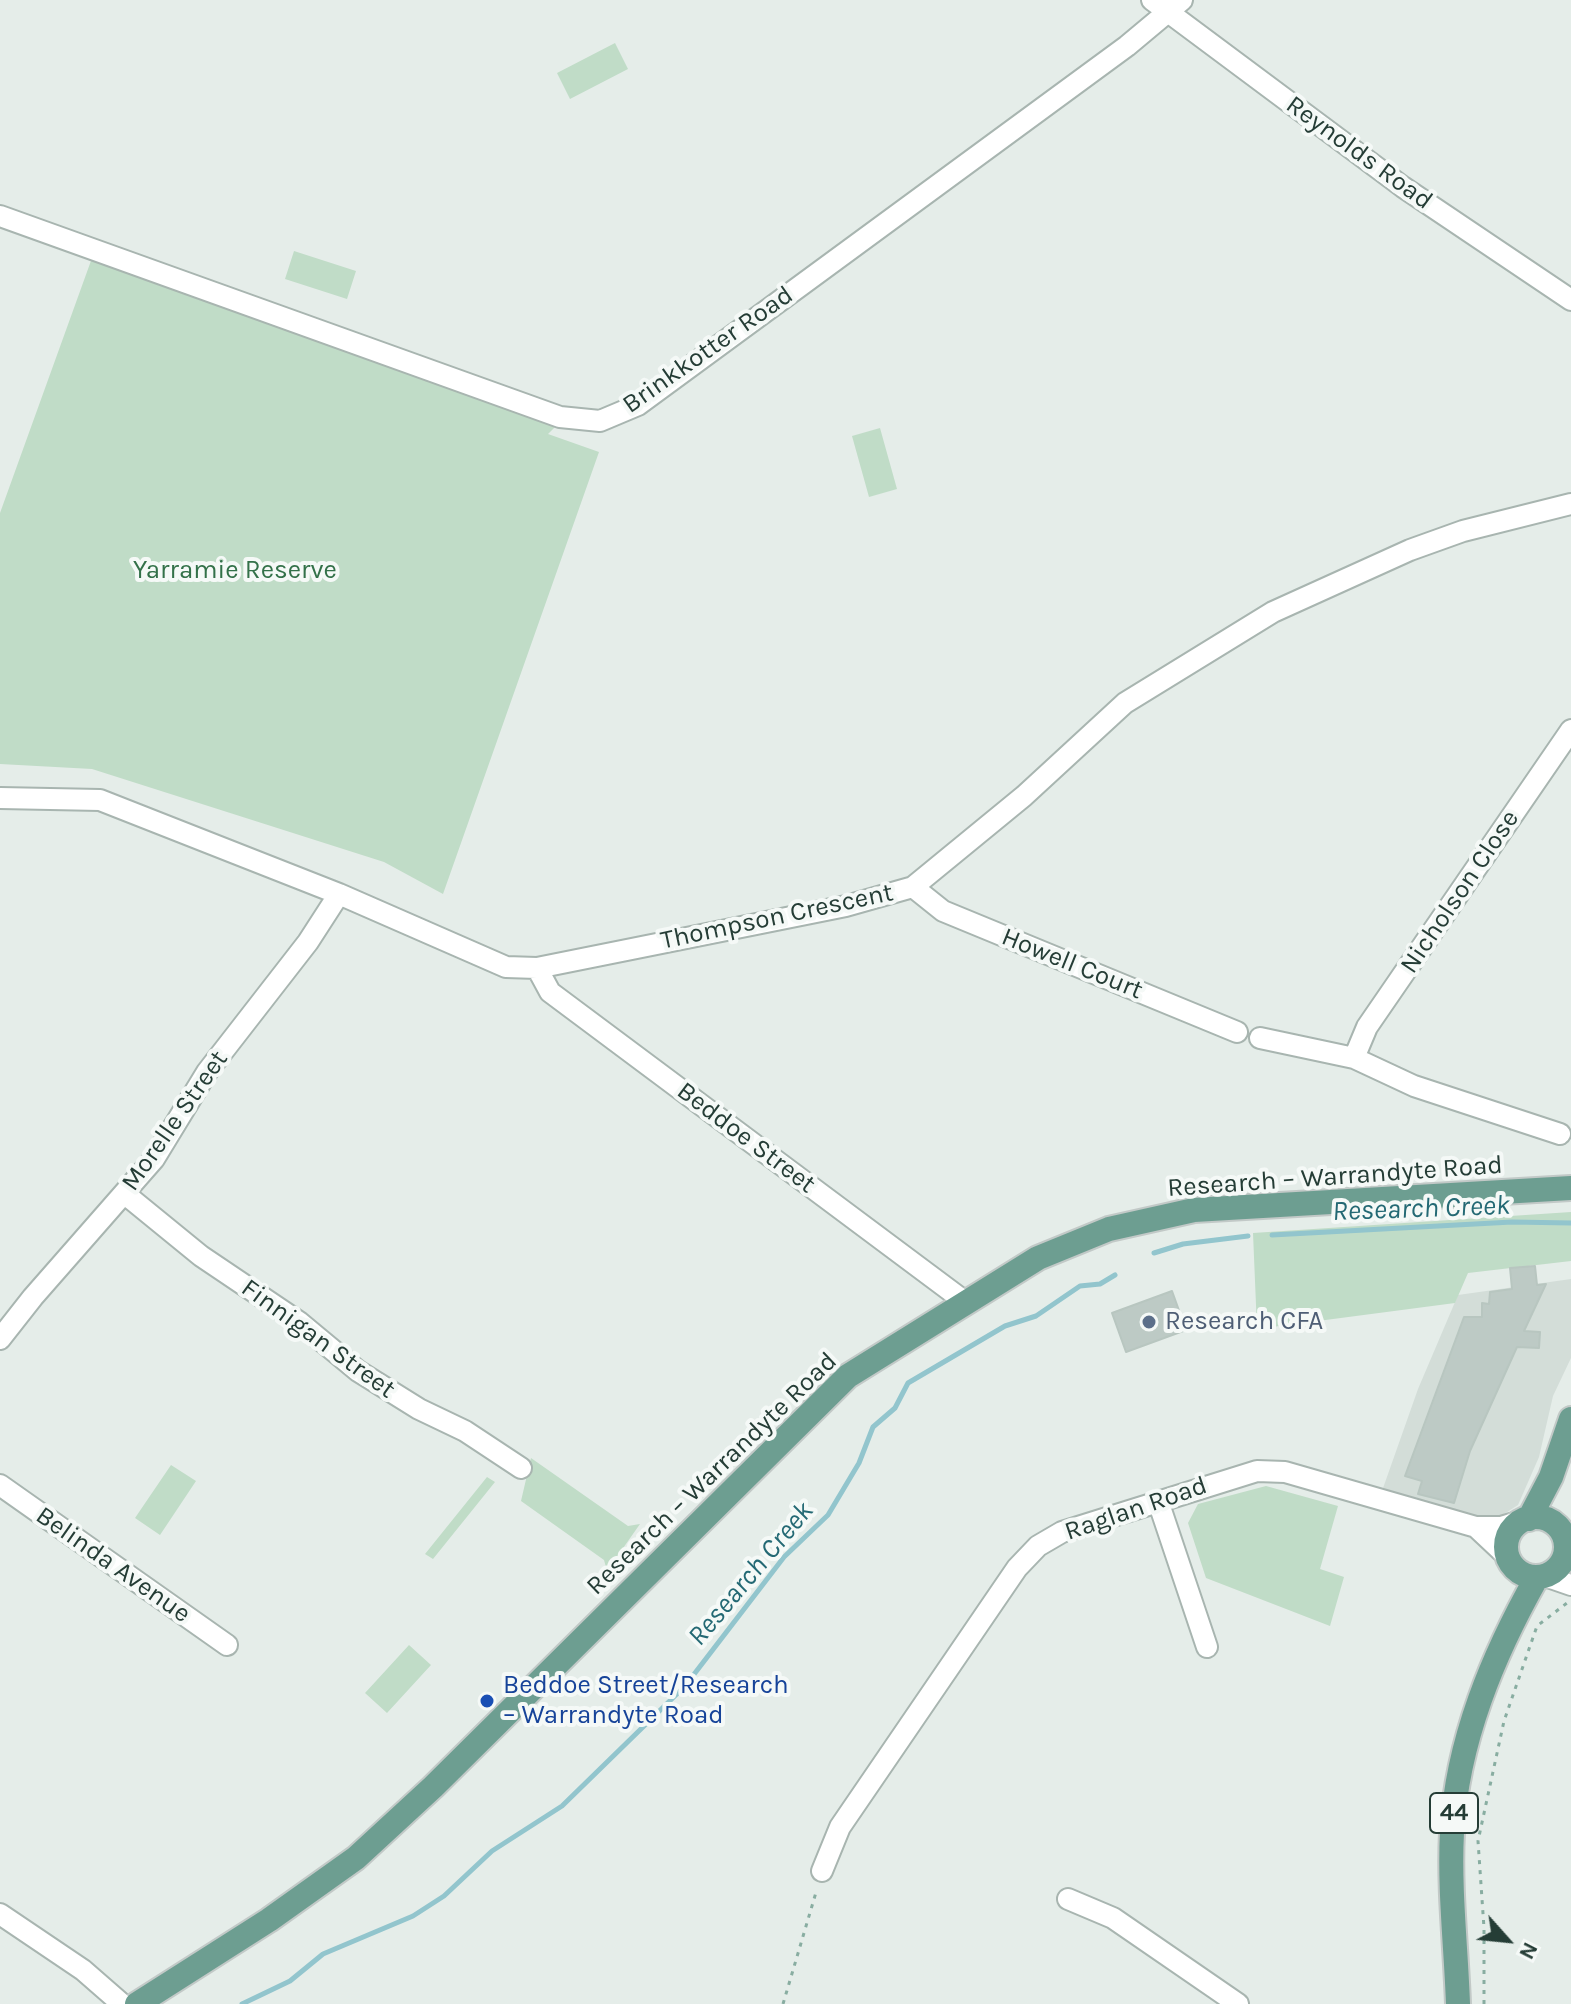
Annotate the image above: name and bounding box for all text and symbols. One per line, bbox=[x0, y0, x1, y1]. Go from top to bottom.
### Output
street label: Reynolds Road bbox=[1280, 89, 1438, 217]
street label: Brinkkotter Road bbox=[617, 280, 799, 420]
park label: Yarramie Reserve bbox=[133, 555, 337, 587]
street label: Nicholson Close bbox=[1394, 804, 1526, 980]
street label: Thompson Crescent bbox=[658, 877, 896, 957]
street label: Howell Court bbox=[997, 922, 1147, 1006]
street label: Morelle Street bbox=[115, 1045, 235, 1197]
street label: Beddoe Street bbox=[671, 1076, 821, 1200]
street label: Research – Warrandyte Road bbox=[1166, 1150, 1504, 1204]
water label: Research Creek bbox=[1332, 1189, 1510, 1229]
street label: Finnigan Street bbox=[235, 1273, 401, 1405]
place label: Research CFA bbox=[1165, 1306, 1323, 1338]
marker: Research CFA bbox=[1140, 1313, 1158, 1331]
street label: Research – Warrandyte Road bbox=[580, 1346, 844, 1602]
street label: Raglan Road bbox=[1061, 1470, 1211, 1548]
water label: Research Creek bbox=[681, 1495, 821, 1653]
street label: Belinda Avenue bbox=[30, 1500, 196, 1630]
place label: Beddoe Street/Research – Warrandyte Road bbox=[503, 1670, 789, 1732]
marker: Beddoe Street/Research – Warrandyte Road bbox=[478, 1692, 496, 1710]
road number: 44 bbox=[1430, 1793, 1478, 1833]
north arrow bbox=[1467, 1900, 1547, 1980]
text: N bbox=[1513, 1938, 1544, 1964]

